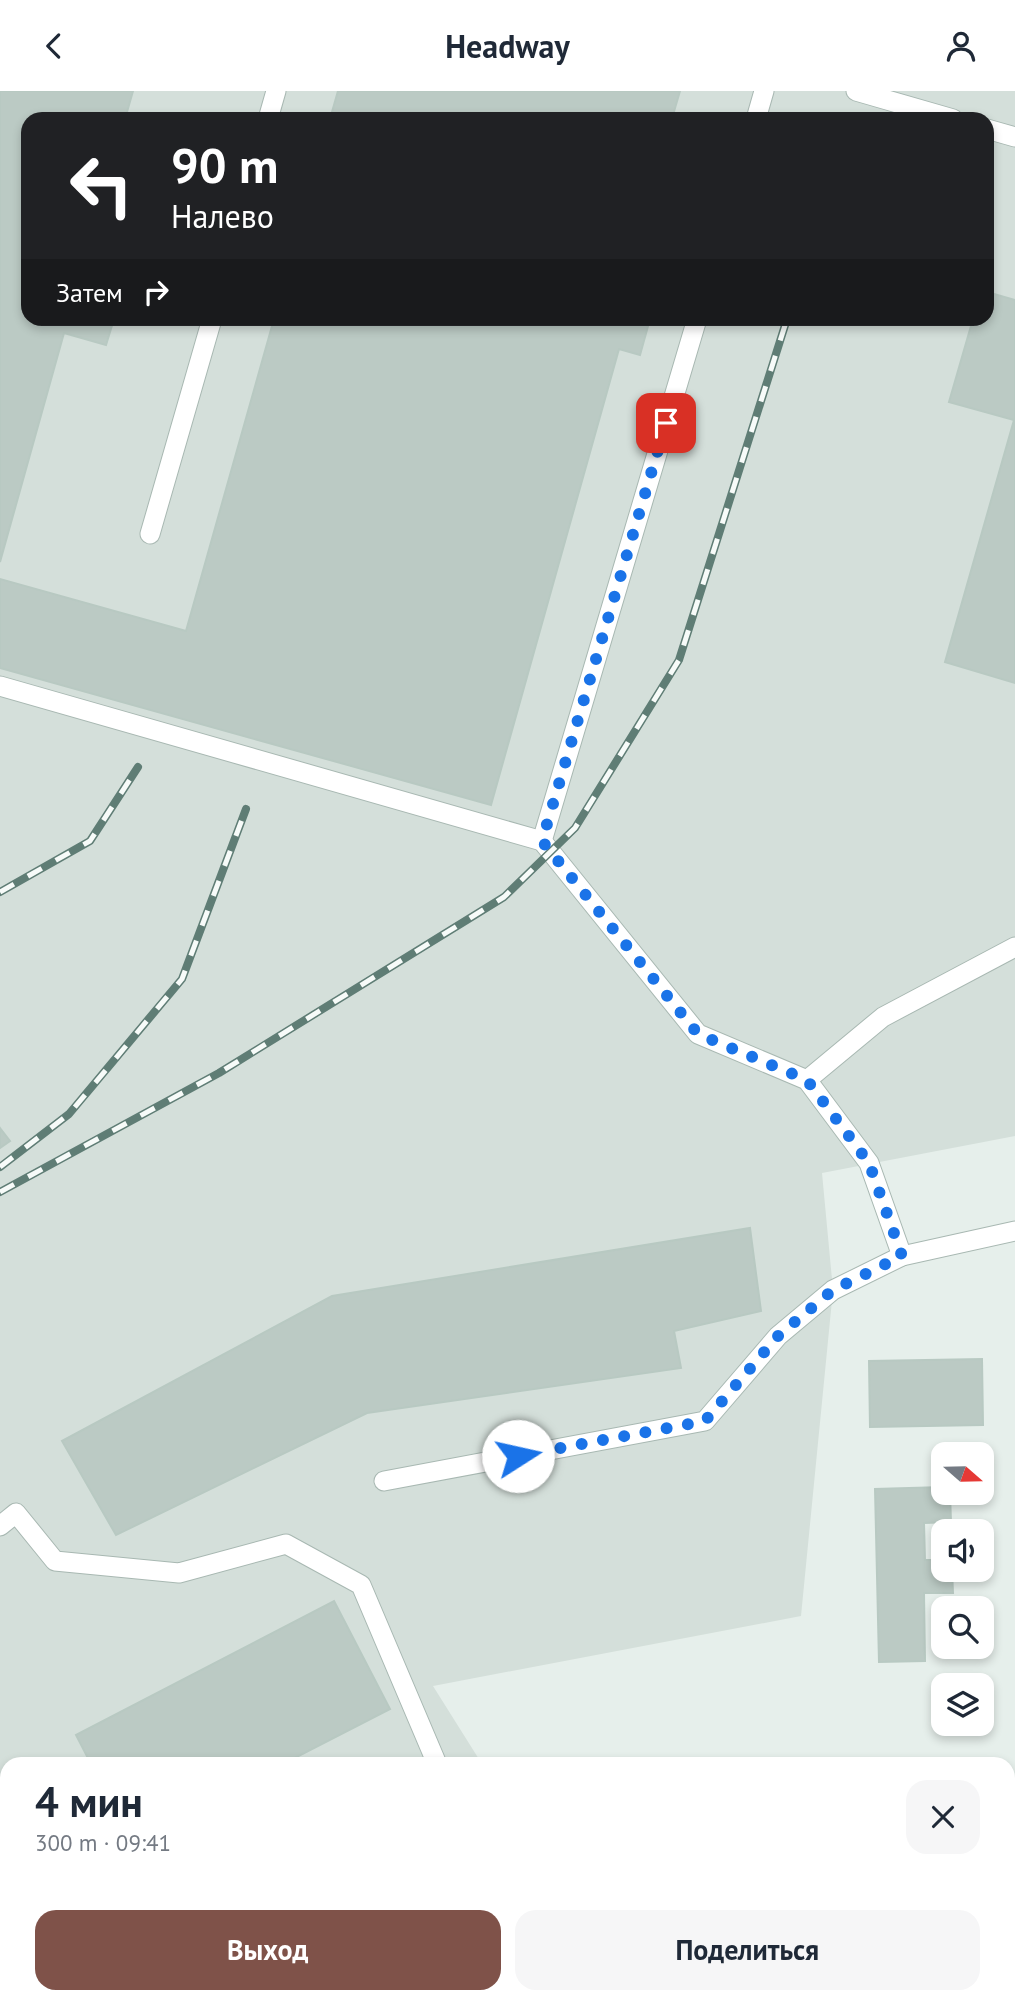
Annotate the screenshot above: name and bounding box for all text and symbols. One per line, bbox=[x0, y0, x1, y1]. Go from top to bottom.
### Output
text: Headway bbox=[445, 25, 570, 67]
icon: back bbox=[35, 27, 73, 65]
icon: person bbox=[942, 27, 980, 65]
text: 90 m bbox=[171, 133, 278, 197]
icon: left bbox=[56, 140, 147, 231]
text: Налево bbox=[171, 195, 274, 237]
icon: right bbox=[137, 273, 175, 311]
text: Затем bbox=[56, 276, 123, 309]
pin bbox=[636, 393, 696, 453]
icon: arrive bbox=[647, 404, 685, 442]
position arrow bbox=[481, 1419, 555, 1493]
north arrow bbox=[931, 1442, 994, 1505]
map controls bbox=[931, 1442, 994, 1736]
button: sound bbox=[931, 1519, 994, 1582]
button: search bbox=[931, 1596, 994, 1659]
button: layers bbox=[931, 1673, 994, 1736]
text: 4 мин bbox=[35, 1774, 143, 1829]
button: close bbox=[906, 1780, 980, 1854]
text: 300 m · 09:41 bbox=[35, 1828, 171, 1857]
button: Выход bbox=[35, 1910, 501, 1990]
button: Поделиться bbox=[515, 1910, 980, 1990]

